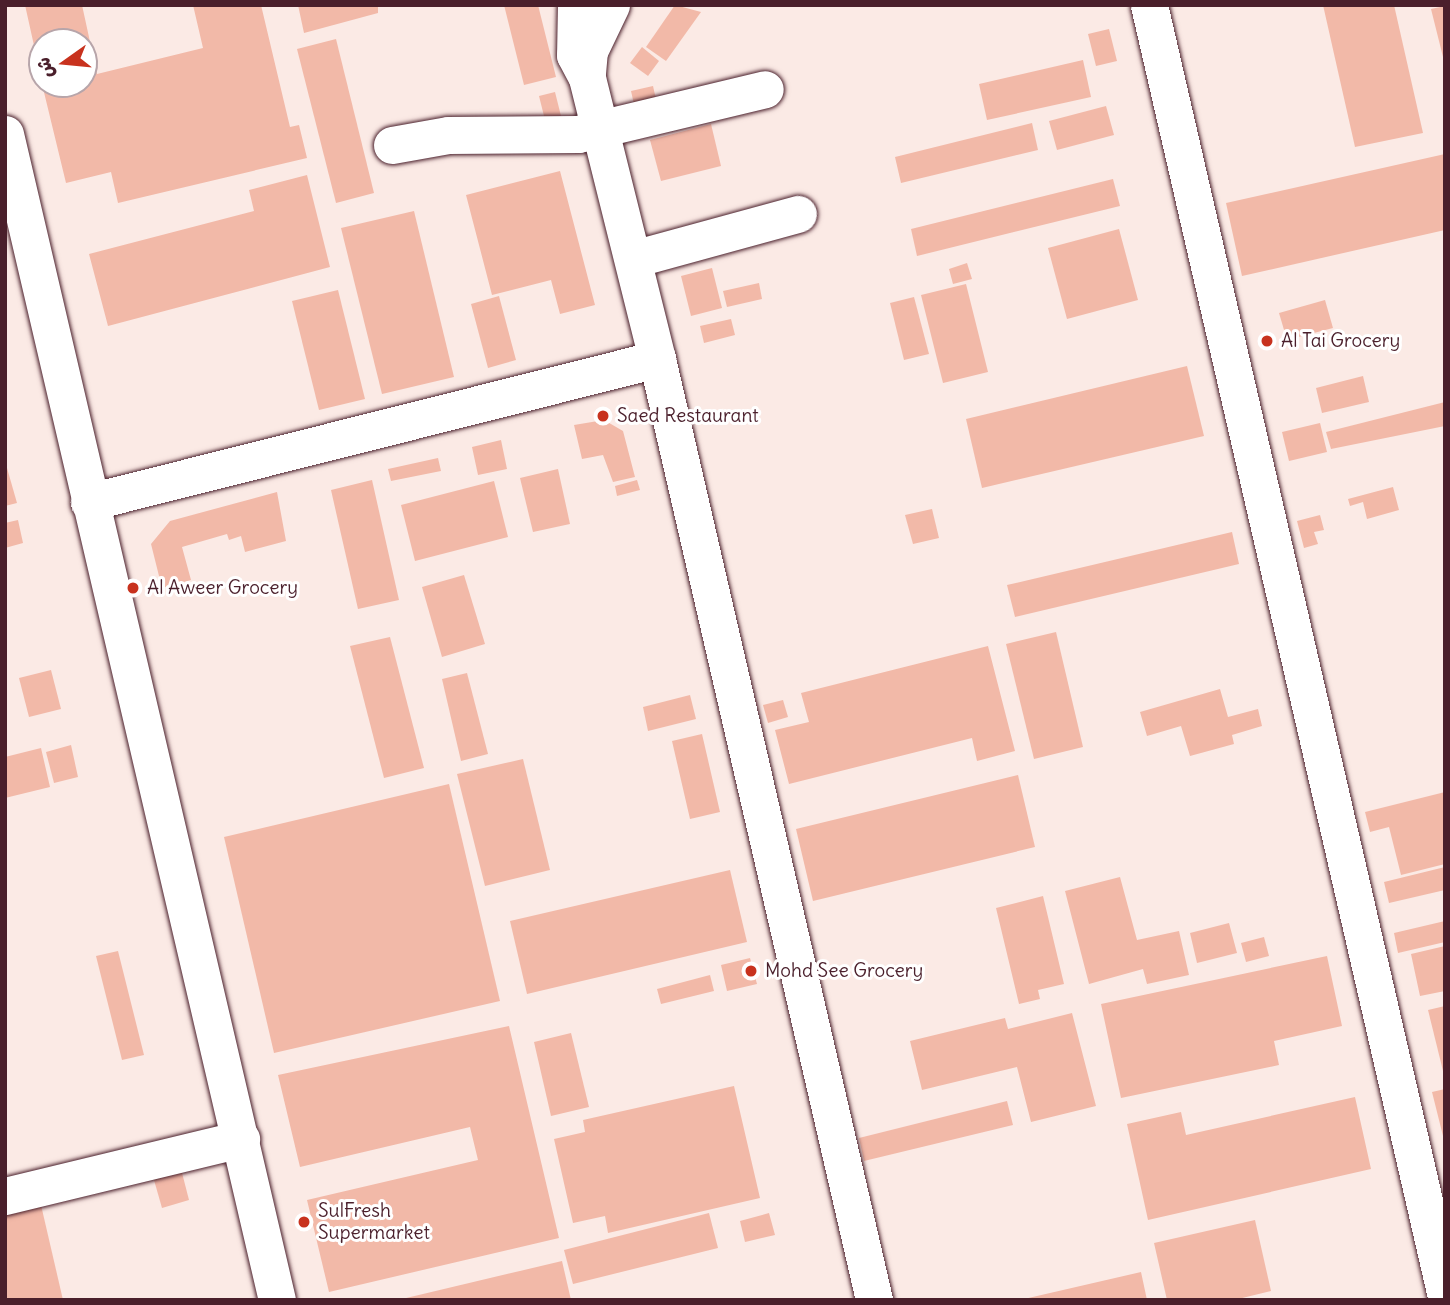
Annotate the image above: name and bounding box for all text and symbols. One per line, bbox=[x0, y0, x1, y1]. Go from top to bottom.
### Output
north arrow bbox=[28, 28, 98, 98]
text: ش bbox=[30, 55, 59, 81]
place label: Al Tai Grocery bbox=[1281, 330, 1400, 352]
marker: Al Tai Grocery bbox=[1259, 333, 1275, 349]
place label: Saed Restaurant bbox=[617, 405, 759, 427]
marker: Saed Restaurant bbox=[595, 408, 611, 424]
place label: Al Aweer Grocery bbox=[147, 577, 298, 599]
marker: Al Aweer Grocery bbox=[125, 580, 141, 596]
place label: Mohd See Grocery bbox=[765, 960, 923, 982]
marker: Mohd See Grocery bbox=[743, 963, 759, 979]
place label: SulFresh Supermarket bbox=[318, 1200, 430, 1244]
marker: SulFresh Supermarket bbox=[296, 1214, 312, 1230]

